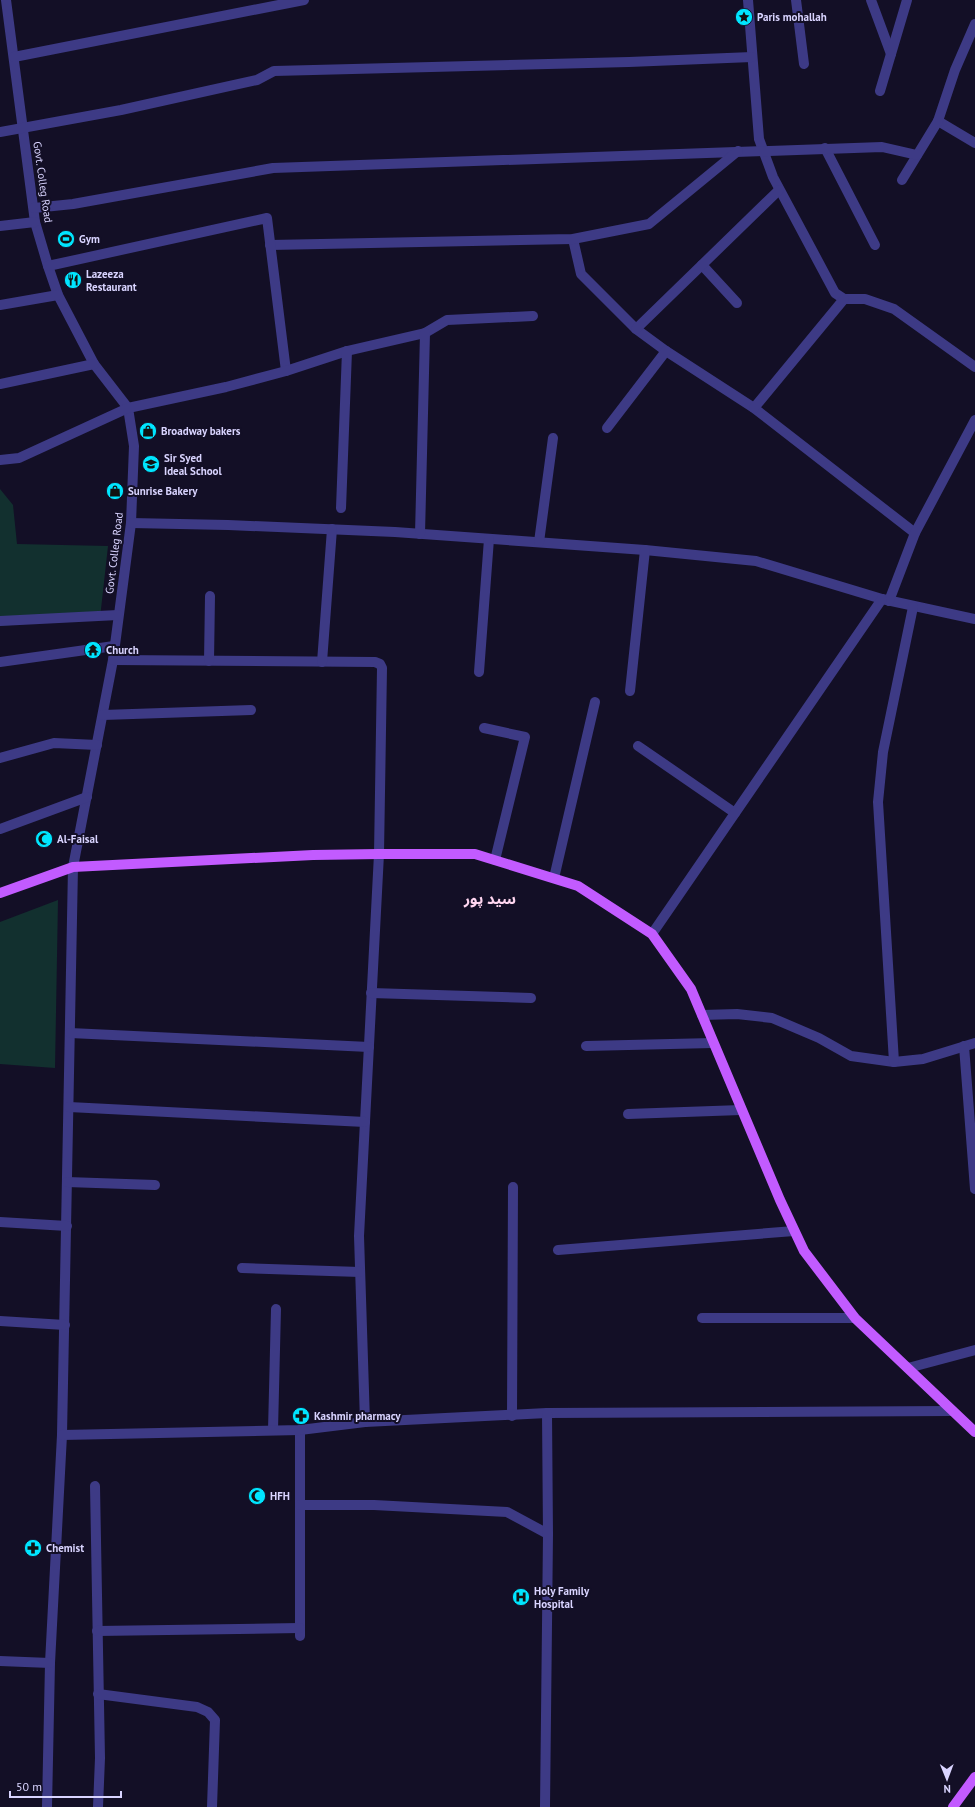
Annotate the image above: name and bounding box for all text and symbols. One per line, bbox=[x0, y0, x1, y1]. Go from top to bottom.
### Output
place icon: Paris mohallah bbox=[734, 7, 754, 27]
place label: Paris mohallah bbox=[757, 10, 827, 24]
street label: Govt. Colleg Road bbox=[30, 140, 56, 224]
sports icon: Gym bbox=[56, 229, 76, 249]
place label: Gym bbox=[79, 232, 100, 246]
place label: Lazeeza Restaurant bbox=[86, 267, 137, 294]
restaurant icon: Lazeeza Restaurant bbox=[63, 270, 83, 290]
shop icon: Broadway bakers bbox=[138, 421, 158, 441]
place label: Broadway bakers bbox=[161, 424, 241, 438]
place label: Sir Syed Ideal School bbox=[164, 451, 223, 478]
school or university icon: Sir Syed Ideal School bbox=[141, 454, 161, 474]
shop icon: Sunrise Bakery bbox=[105, 481, 125, 501]
place label: Sunrise Bakery bbox=[128, 484, 198, 498]
street label: Govt. Colleg Road bbox=[102, 511, 126, 595]
temple icon: Church bbox=[83, 640, 103, 660]
place label: Church bbox=[106, 643, 139, 657]
mosque icon: Al-Faisal bbox=[34, 829, 54, 849]
place label: Al-Faisal bbox=[57, 832, 99, 846]
district label: سید پور bbox=[463, 889, 516, 908]
pharmacy icon: Kashmir pharmacy bbox=[291, 1406, 311, 1426]
place label: Kashmir pharmacy bbox=[314, 1409, 401, 1423]
mosque icon: HFH bbox=[247, 1486, 267, 1506]
place label: HFH bbox=[270, 1489, 290, 1503]
pharmacy icon: Chemist bbox=[23, 1538, 43, 1558]
place label: Chemist bbox=[46, 1541, 84, 1555]
place label: Holy Family Hospital bbox=[534, 1584, 590, 1611]
hospital icon: Holy Family Hospital bbox=[511, 1587, 531, 1607]
north arrow bbox=[927, 1759, 967, 1799]
scale bar bbox=[10, 1773, 121, 1799]
text: 50 m bbox=[16, 1779, 42, 1794]
text: N bbox=[943, 1782, 951, 1796]

